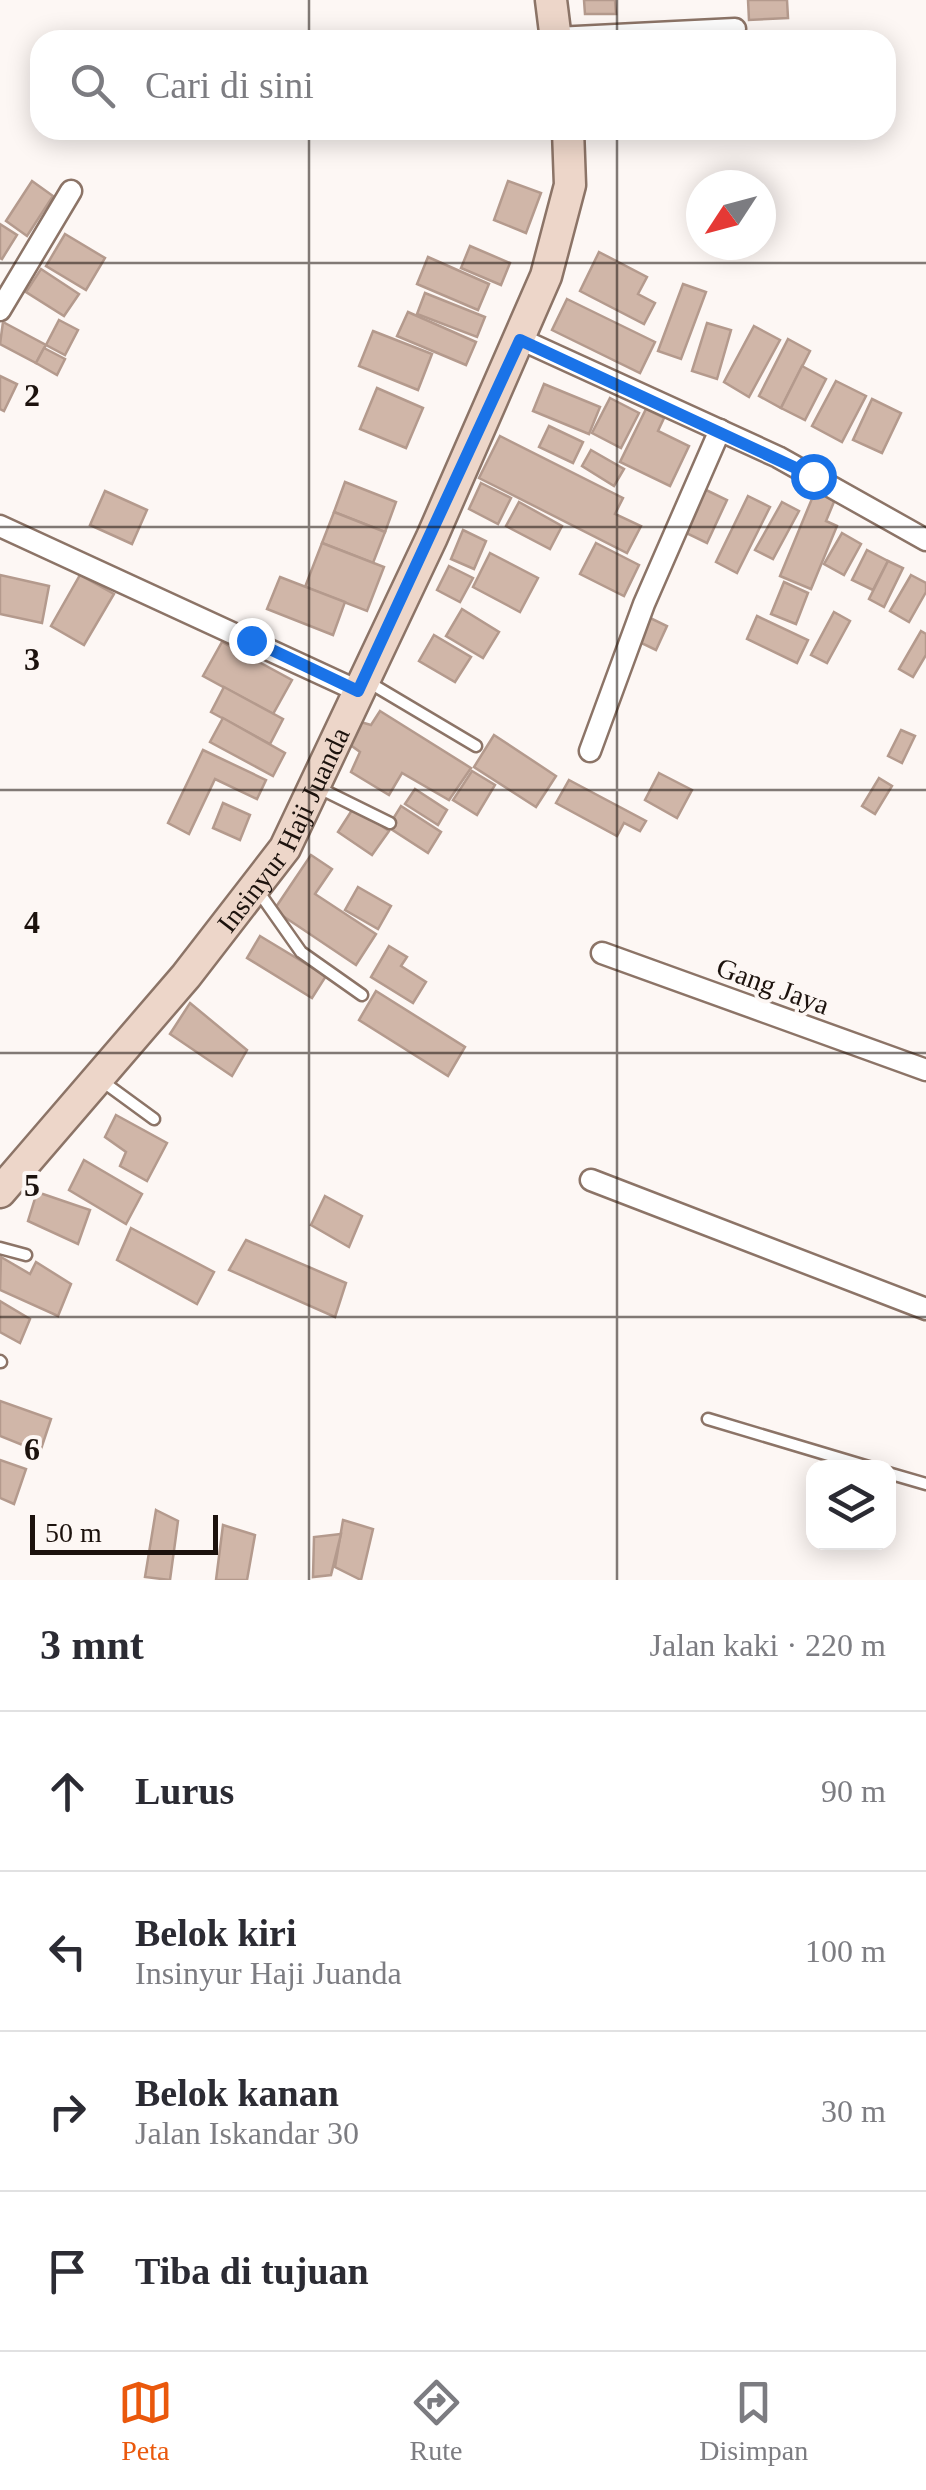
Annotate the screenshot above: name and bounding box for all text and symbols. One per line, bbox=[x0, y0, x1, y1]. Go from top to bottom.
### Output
search box bbox=[30, 30, 896, 140]
icon: search bbox=[65, 58, 120, 113]
text: Cari di sini bbox=[145, 64, 314, 106]
north arrow bbox=[686, 170, 776, 260]
text: 2 bbox=[24, 377, 40, 413]
route start bbox=[791, 454, 837, 500]
route end bbox=[229, 618, 275, 664]
text: 3 bbox=[24, 641, 40, 677]
street label: Insinyur Haji Juanda bbox=[211, 722, 356, 938]
text: 4 bbox=[24, 904, 40, 940]
street label: Gang Jaya bbox=[713, 951, 834, 1021]
text: 5 bbox=[24, 1167, 40, 1203]
text: 6 bbox=[24, 1431, 40, 1467]
map controls bbox=[806, 1460, 896, 1550]
button: layers bbox=[806, 1460, 896, 1550]
scale bar bbox=[30, 1510, 218, 1554]
text: 50 m bbox=[45, 1517, 102, 1548]
text: 3 mnt bbox=[40, 1622, 144, 1668]
text: Jalan kaki · 220 m bbox=[650, 1627, 886, 1663]
icon: ahead bbox=[40, 1764, 95, 1819]
text: Lurus bbox=[135, 1770, 234, 1812]
text: 90 m bbox=[821, 1773, 886, 1809]
text: Belok kiri bbox=[135, 1912, 297, 1954]
icon: left bbox=[40, 1924, 95, 1979]
text: 100 m bbox=[805, 1933, 886, 1969]
text: Insinyur Haji Juanda bbox=[135, 1955, 402, 1991]
text: Belok kanan bbox=[135, 2072, 339, 2114]
icon: right bbox=[40, 2084, 95, 2139]
text: 30 m bbox=[821, 2093, 886, 2129]
text: Jalan Iskandar 30 bbox=[135, 2115, 359, 2151]
icon: arrive bbox=[40, 2244, 95, 2299]
text: Tiba di tujuan bbox=[135, 2250, 369, 2292]
tab: Peta bbox=[118, 2375, 173, 2467]
tab: Rute bbox=[409, 2375, 464, 2467]
tab: Disimpan bbox=[699, 2375, 808, 2467]

